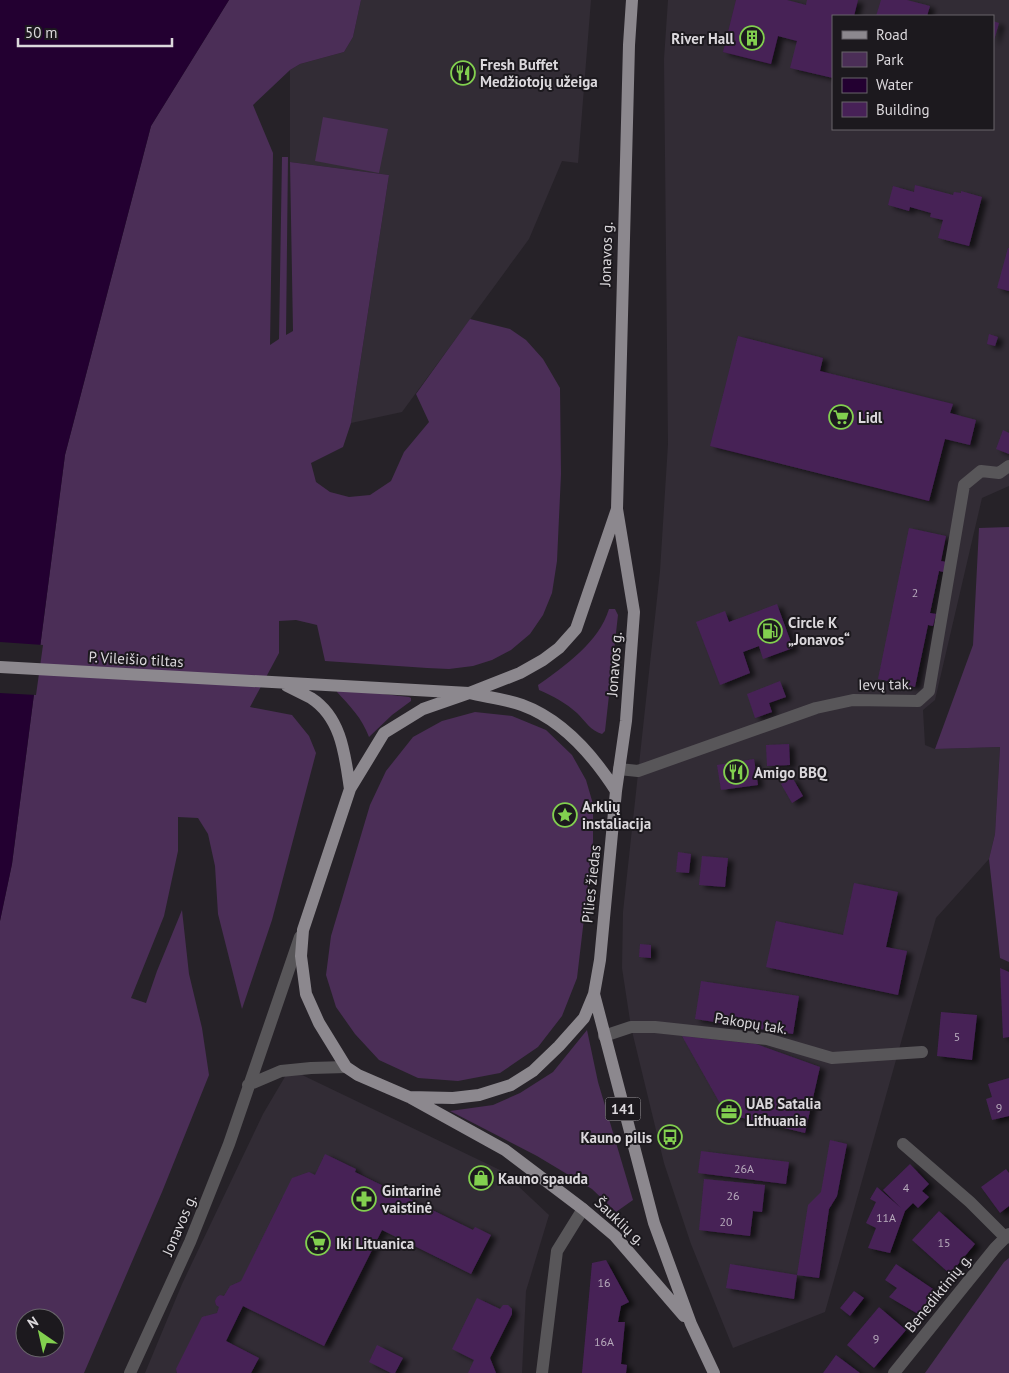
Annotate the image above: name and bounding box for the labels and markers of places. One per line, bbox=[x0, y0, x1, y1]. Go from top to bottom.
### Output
building icon: River Hall bbox=[739, 25, 765, 51]
place label: River Hall bbox=[671, 29, 735, 48]
place label: Fresh Buffet Medžiotojų užeiga bbox=[480, 55, 598, 91]
restaurant icon: Fresh Buffet Medžiotojų užeiga bbox=[450, 60, 476, 86]
supermarket icon: Lidl bbox=[828, 404, 854, 430]
place label: Lidl bbox=[858, 408, 883, 427]
place label: Circle K „Jonavos“ bbox=[788, 613, 850, 649]
fuel station icon: Circle K „Jonavos“ bbox=[757, 618, 783, 644]
restaurant icon: Amigo BBQ bbox=[723, 759, 749, 785]
place label: Amigo BBQ bbox=[754, 763, 828, 782]
place label: Arklių instaliacija bbox=[582, 797, 651, 833]
place icon: Arklių instaliacija bbox=[552, 802, 578, 828]
place label: UAB Satalia Lithuania bbox=[746, 1094, 821, 1130]
office icon: UAB Satalia Lithuania bbox=[716, 1099, 742, 1125]
bus stop icon: Kauno pilis bbox=[657, 1124, 683, 1150]
place label: Kauno pilis bbox=[581, 1128, 652, 1147]
shop icon: Kauno spauda bbox=[468, 1165, 494, 1191]
place label: Kauno spauda bbox=[498, 1169, 588, 1188]
place label: Gintarinė vaistinė bbox=[381, 1181, 441, 1217]
pharmacy icon: Gintarinė vaistinė bbox=[351, 1186, 377, 1212]
supermarket icon: Iki Lituanica bbox=[305, 1230, 331, 1256]
place label: Iki Lituanica bbox=[336, 1234, 414, 1253]

